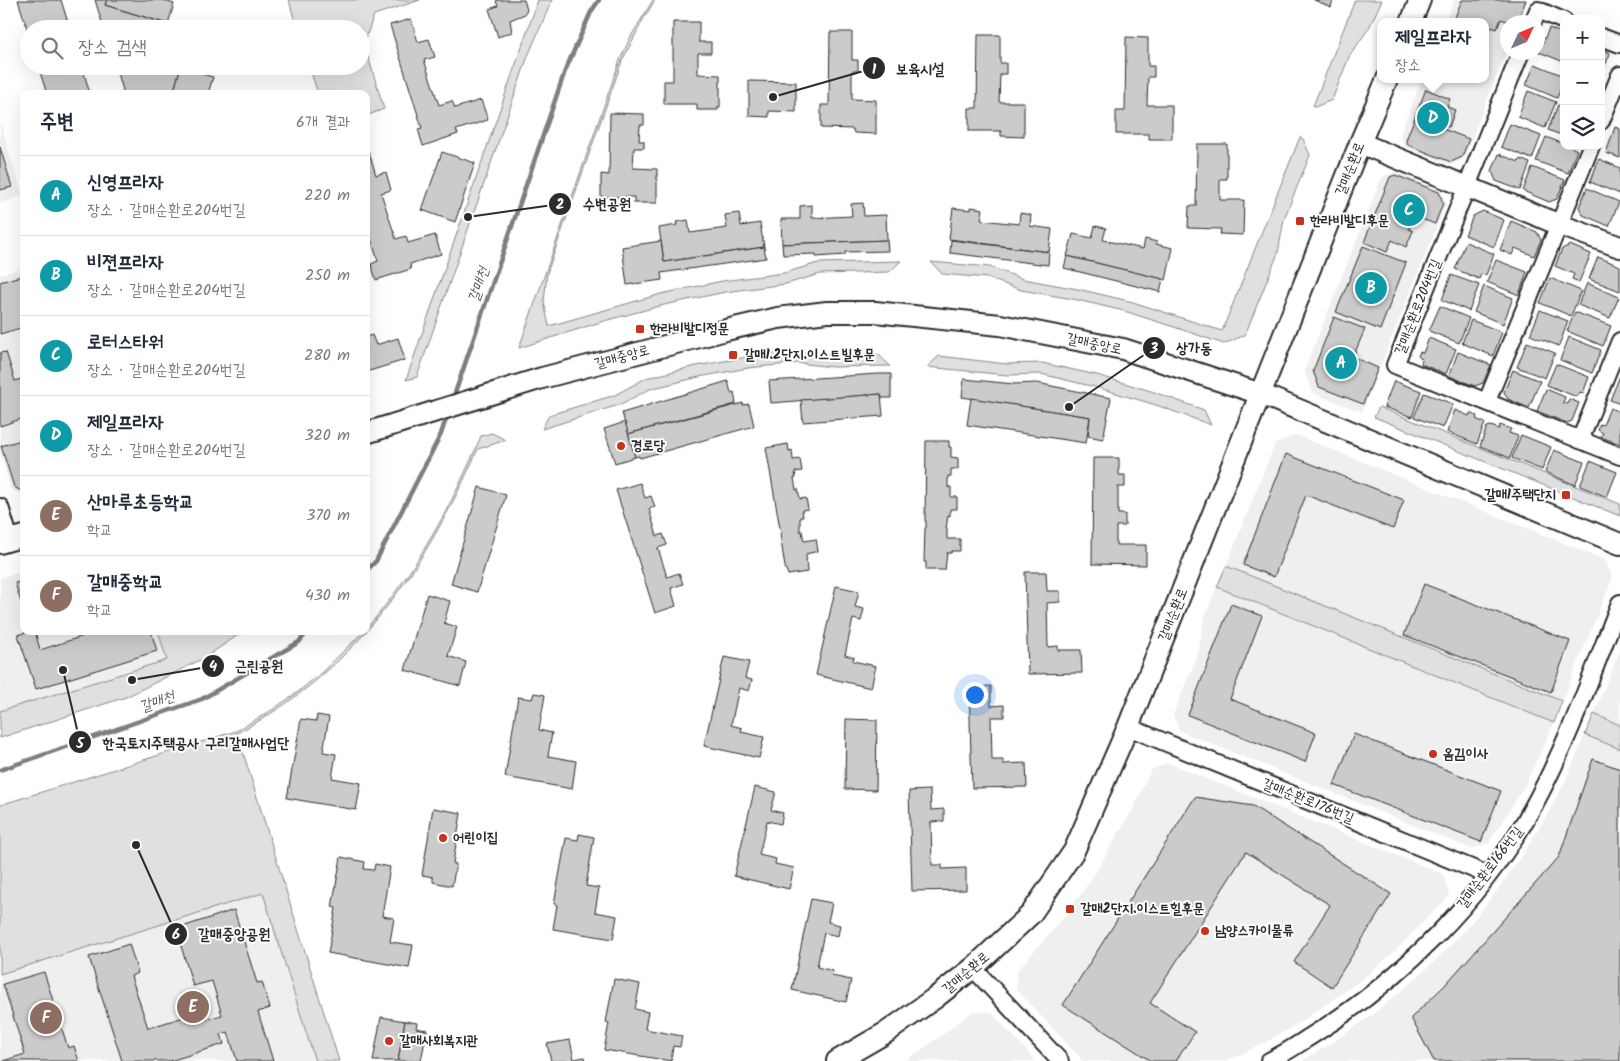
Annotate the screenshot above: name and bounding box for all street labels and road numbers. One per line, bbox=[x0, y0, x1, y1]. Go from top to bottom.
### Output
street label: 갈매순환로 bbox=[1329, 139, 1371, 199]
street label: 갈매순환로204번길 bbox=[1389, 255, 1448, 358]
street label: 갈매중앙로 bbox=[1064, 327, 1124, 361]
street label: 갈매중앙로 bbox=[592, 339, 652, 375]
street label: 갈매순환로 bbox=[1152, 585, 1194, 645]
street label: 갈매순환로176번길 bbox=[1259, 773, 1358, 830]
street label: 갈매순환로166번길 bbox=[1451, 821, 1529, 914]
street label: 갈매순환로 bbox=[937, 946, 995, 1000]

